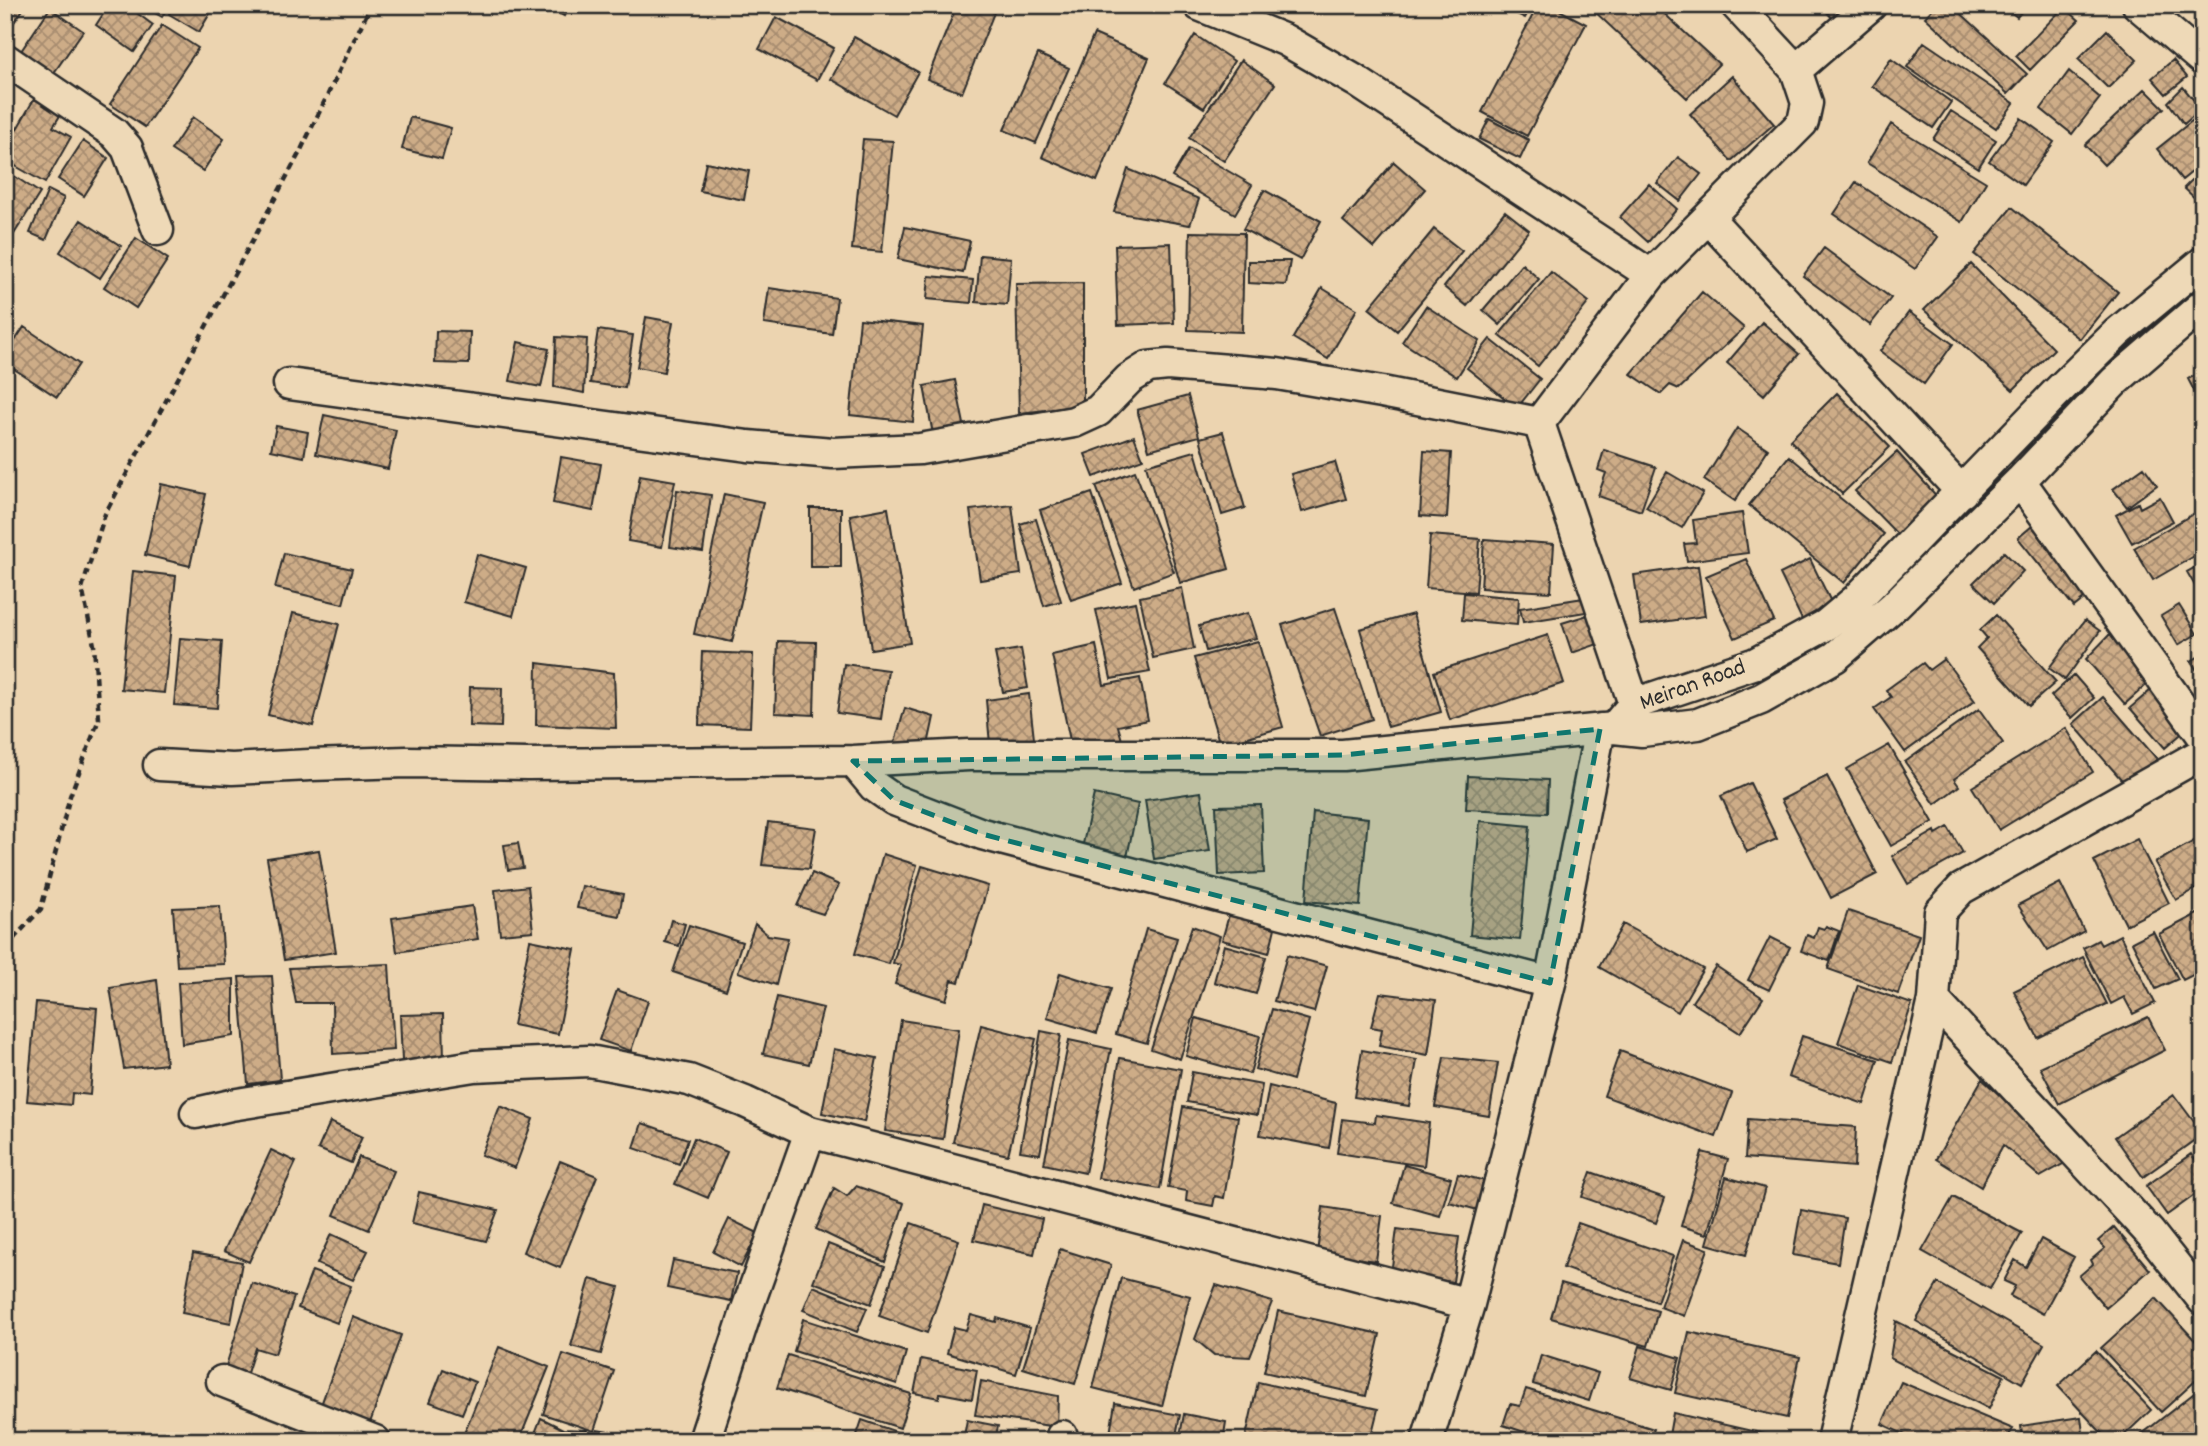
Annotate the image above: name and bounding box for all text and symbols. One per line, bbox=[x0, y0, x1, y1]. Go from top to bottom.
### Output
street label: Meiran Road bbox=[1635, 651, 1751, 721]

